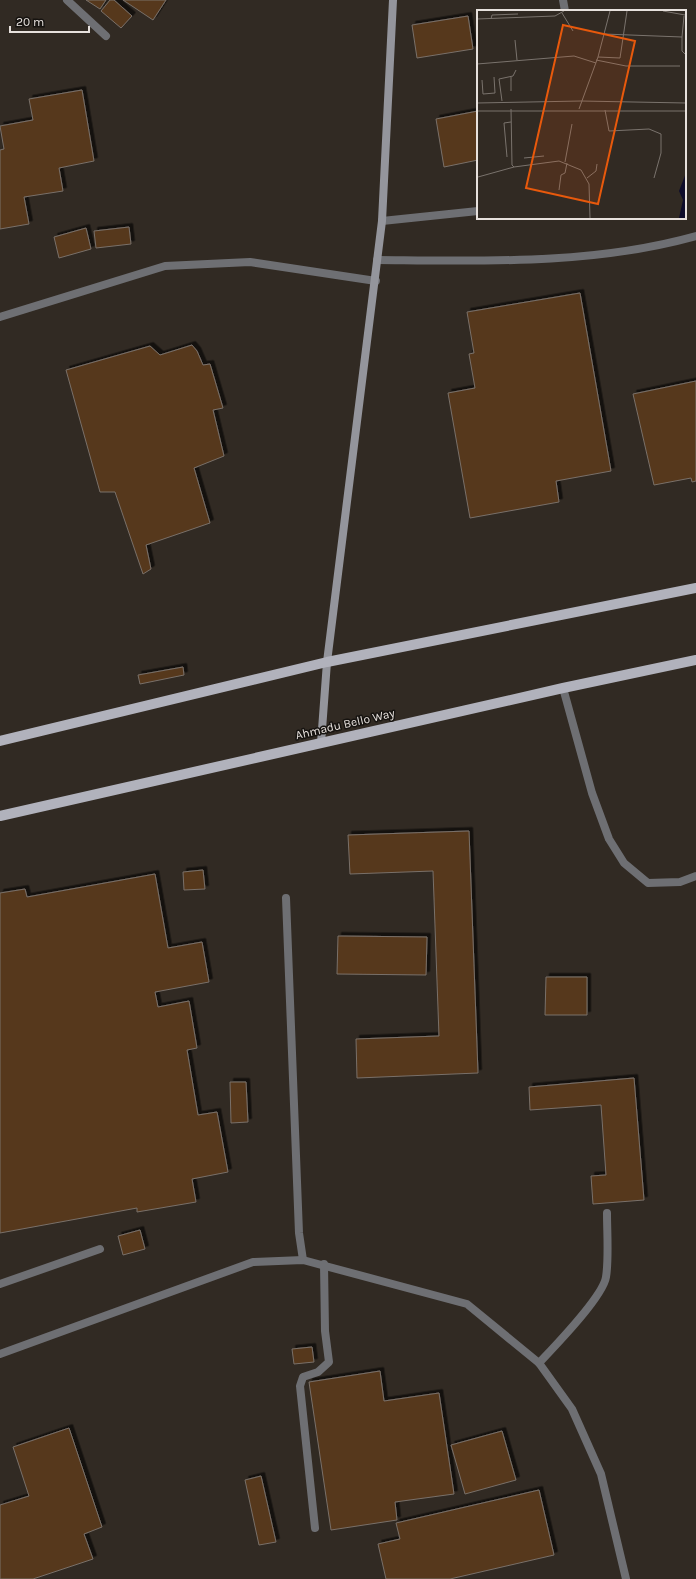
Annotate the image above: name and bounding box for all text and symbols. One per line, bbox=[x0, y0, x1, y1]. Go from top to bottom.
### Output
scale bar bbox=[10, 8, 89, 34]
inset map bbox=[477, 10, 686, 219]
text: 20 m bbox=[16, 15, 44, 29]
street label: Ahmadu Bello Way bbox=[294, 706, 396, 742]

